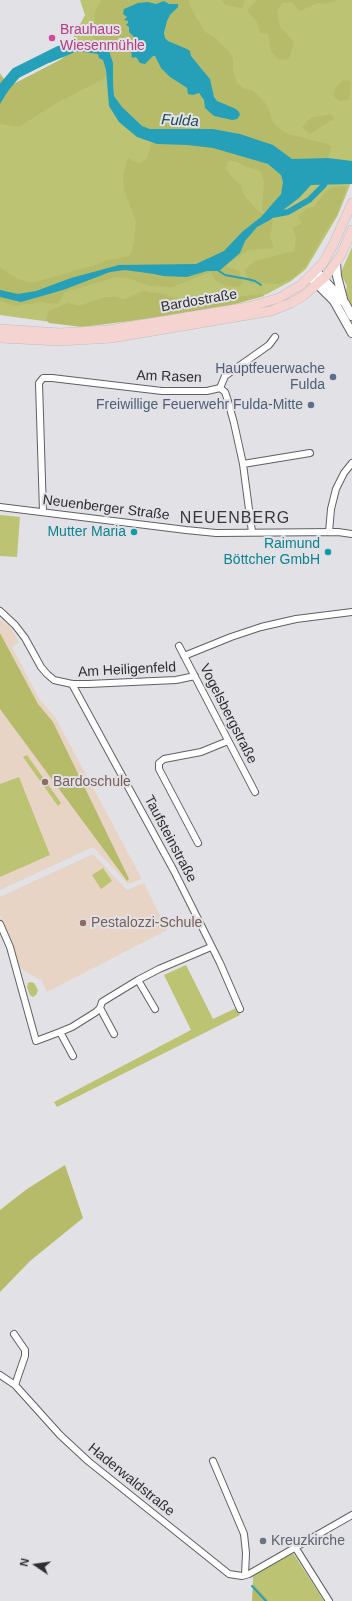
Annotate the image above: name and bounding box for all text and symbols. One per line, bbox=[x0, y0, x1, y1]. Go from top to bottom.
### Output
place label: Brauhaus Wiesenmühle bbox=[60, 22, 145, 54]
marker: Brauhaus Wiesenmühle bbox=[47, 33, 57, 43]
water label: Fulda bbox=[161, 111, 199, 131]
street label: Bardostraße bbox=[160, 286, 238, 316]
place label: Hauptfeuerwache Fulda bbox=[215, 361, 325, 394]
street label: Am Rasen bbox=[136, 367, 202, 387]
marker: Hauptfeuerwache Fulda bbox=[328, 372, 338, 382]
place label: Freiwillige Feuerwehr Fulda-Mitte bbox=[96, 397, 303, 413]
marker: Freiwillige Feuerwehr Fulda-Mitte bbox=[306, 400, 316, 410]
street label: Neuenberger Straße bbox=[42, 492, 170, 524]
district label: NEUENBERG bbox=[180, 509, 290, 529]
place label: Mutter Maria bbox=[47, 524, 126, 540]
marker: Mutter Maria bbox=[129, 527, 139, 537]
place label: Raimund Böttcher GmbH bbox=[224, 536, 320, 568]
marker: Raimund Böttcher GmbH bbox=[323, 547, 333, 557]
street label: Am Heiligenfeld bbox=[78, 659, 176, 681]
street label: Vogelsbergstraße bbox=[196, 661, 260, 767]
place label: Bardoschule bbox=[53, 774, 131, 790]
marker: Bardoschule bbox=[40, 777, 50, 787]
street label: Taufsteinstraße bbox=[140, 793, 200, 885]
place label: Pestalozzi-Schule bbox=[91, 915, 202, 931]
marker: Pestalozzi-Schule bbox=[78, 918, 88, 928]
street label: Haderwaldstraße bbox=[84, 1440, 178, 1520]
place label: Kreuzkirche bbox=[271, 1533, 345, 1549]
marker: Kreuzkirche bbox=[258, 1536, 268, 1546]
north arrow bbox=[16, 1545, 56, 1585]
text: N bbox=[18, 1557, 31, 1568]

